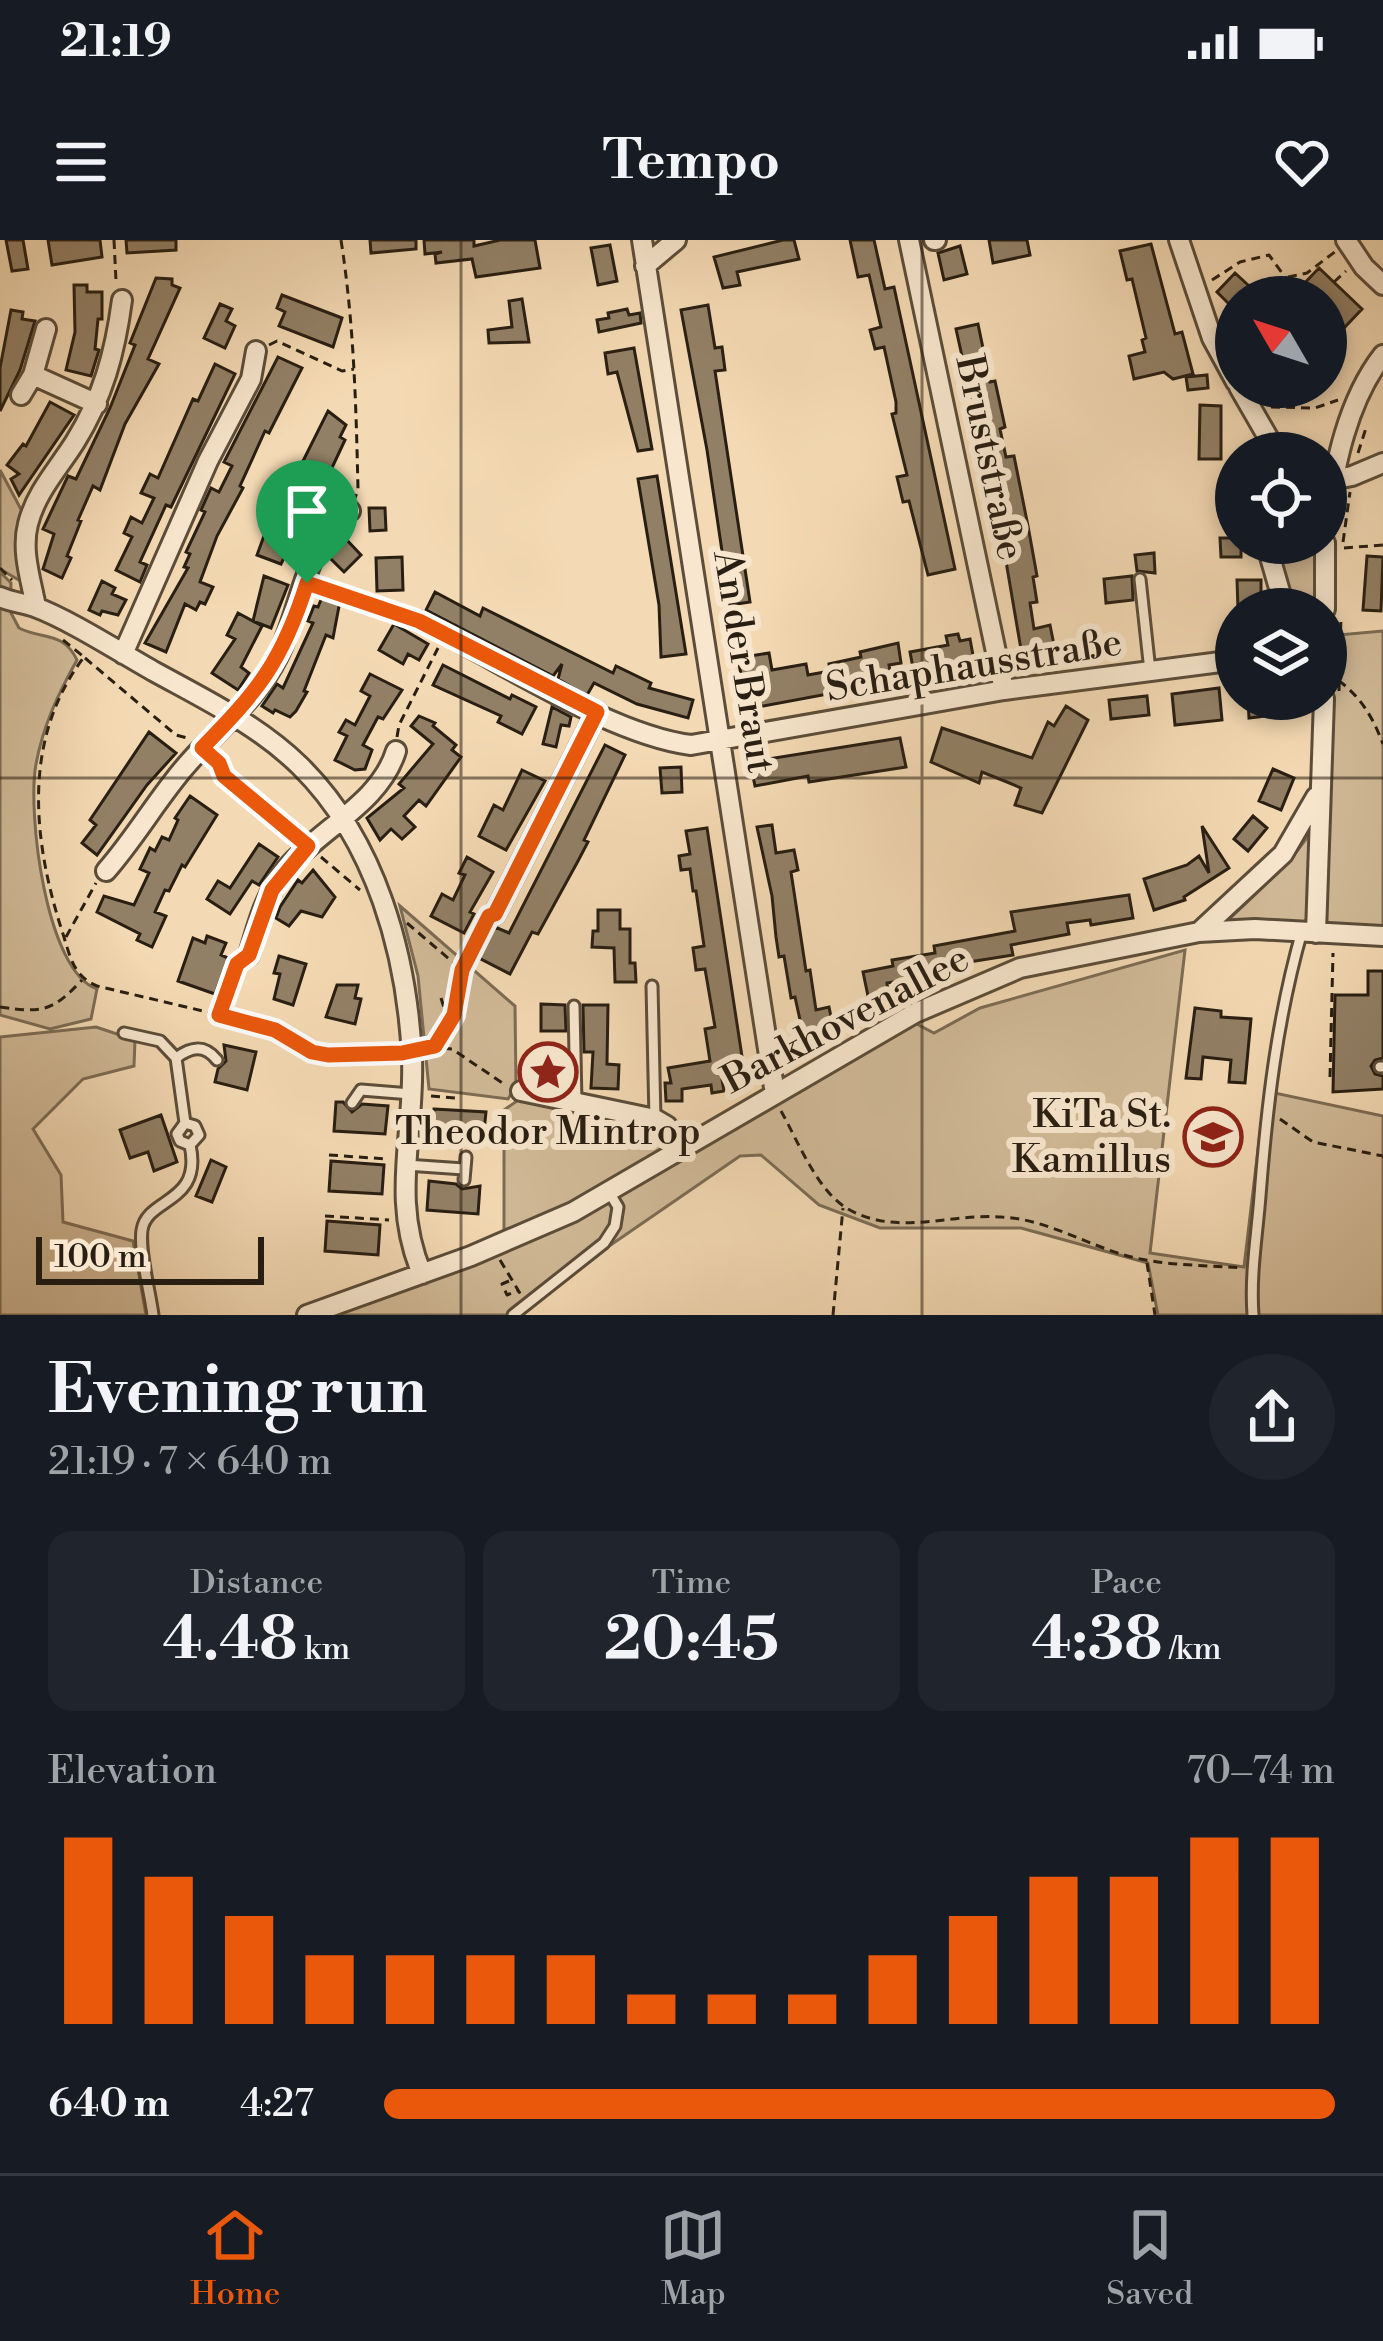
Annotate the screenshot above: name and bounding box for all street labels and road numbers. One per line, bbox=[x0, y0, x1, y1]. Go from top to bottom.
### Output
street label: Bruststraße bbox=[943, 350, 1035, 565]
street label: An der Braut bbox=[701, 546, 785, 777]
street label: Schaphausstraße bbox=[823, 618, 1125, 714]
street label: Barkhovenallee bbox=[713, 934, 978, 1106]

